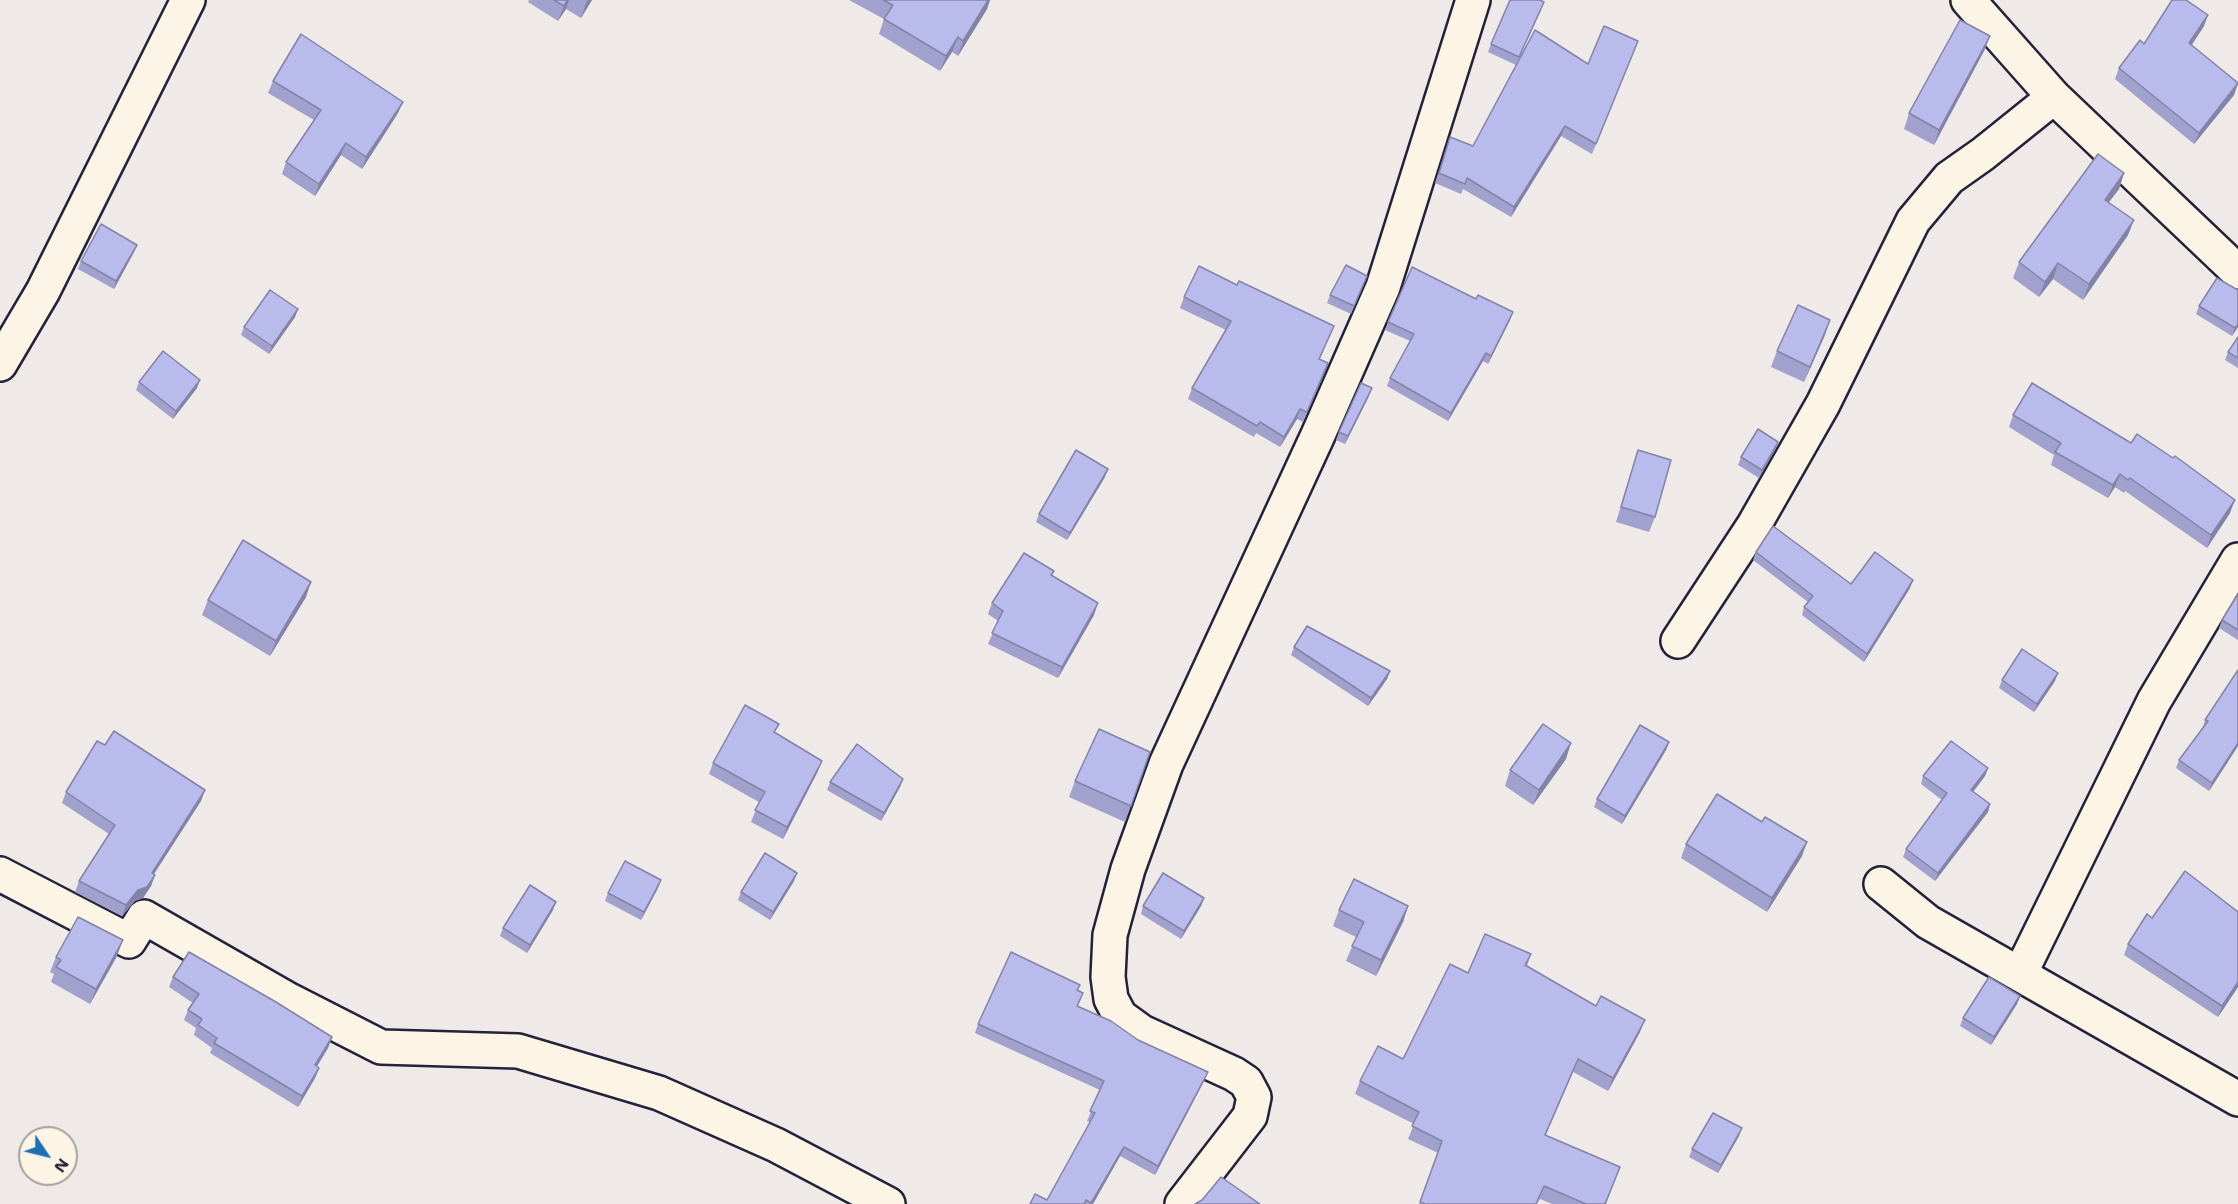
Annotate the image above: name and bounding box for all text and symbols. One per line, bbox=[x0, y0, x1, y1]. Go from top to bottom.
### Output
north arrow bbox=[18, 1126, 78, 1186]
text: N bbox=[49, 1154, 74, 1177]

